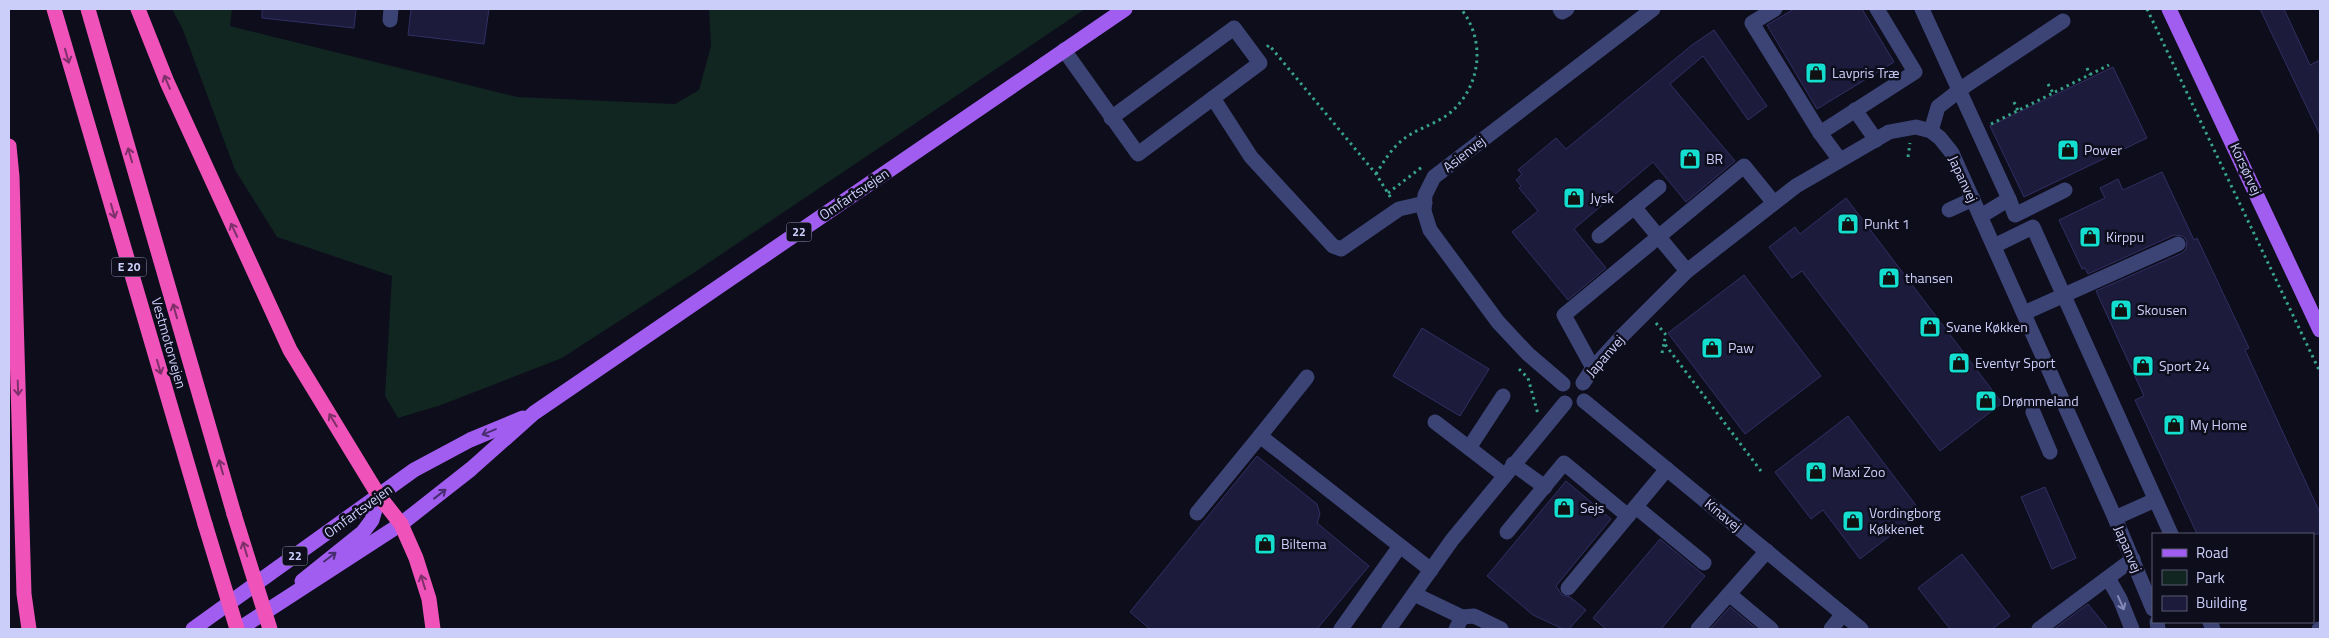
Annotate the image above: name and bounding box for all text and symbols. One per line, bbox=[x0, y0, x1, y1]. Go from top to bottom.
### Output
one-way arrow bbox=[63, 47, 73, 63]
shop icon: Lavpris Træ bbox=[1804, 61, 1828, 85]
place label: Lavpris Træ bbox=[1832, 62, 1900, 83]
one-way arrow bbox=[161, 75, 171, 90]
street label: Asienvej bbox=[1438, 130, 1490, 177]
shop icon: Power bbox=[2056, 138, 2080, 162]
place label: Power bbox=[2084, 139, 2122, 160]
street label: Korsørvej bbox=[2225, 139, 2268, 198]
one-way arrow bbox=[125, 147, 134, 163]
shop icon: BR bbox=[1678, 147, 1702, 171]
place label: BR bbox=[1706, 148, 1723, 169]
street label: Japanvej bbox=[1943, 152, 1983, 206]
street label: Omfartsvejen bbox=[815, 162, 893, 225]
shop icon: Jysk bbox=[1562, 186, 1586, 210]
place label: Jysk bbox=[1590, 187, 1614, 208]
one-way arrow bbox=[109, 203, 119, 219]
shop icon: Punkt 1 bbox=[1836, 212, 1860, 236]
place label: Punkt 1 bbox=[1864, 213, 1910, 234]
road number: 22 bbox=[786, 222, 812, 242]
one-way arrow bbox=[228, 223, 238, 238]
shop icon: Kirppu bbox=[2078, 225, 2102, 249]
place label: Kirppu bbox=[2106, 226, 2144, 247]
road number: E 20 bbox=[112, 258, 146, 276]
shop icon: thansen bbox=[1877, 266, 1901, 290]
place label: thansen bbox=[1905, 267, 1953, 288]
street label: Vestmotorvejen bbox=[146, 295, 192, 391]
shop icon: Skousen bbox=[2109, 298, 2133, 322]
place label: Skousen bbox=[2137, 299, 2187, 320]
one-way arrow bbox=[170, 303, 180, 319]
shop icon: Svane Køkken bbox=[1918, 315, 1942, 339]
place label: Svane Køkken bbox=[1946, 316, 2028, 337]
street label: Japanvej bbox=[1580, 330, 1629, 381]
shop icon: Paw bbox=[1700, 336, 1724, 360]
place label: Paw bbox=[1728, 337, 1754, 358]
shop icon: Eventyr Sport bbox=[1947, 351, 1971, 375]
place label: Eventyr Sport bbox=[1975, 352, 2056, 373]
shop icon: Sport 24 bbox=[2131, 354, 2155, 378]
place label: Sport 24 bbox=[2159, 355, 2210, 376]
one-way arrow bbox=[155, 359, 165, 375]
one-way arrow bbox=[13, 380, 23, 396]
shop icon: Drømmeland bbox=[1974, 389, 1998, 413]
place label: Drømmeland bbox=[2002, 390, 2079, 411]
one-way arrow bbox=[328, 413, 338, 427]
shop icon: My Home bbox=[2162, 413, 2186, 437]
place label: My Home bbox=[2190, 414, 2247, 435]
one-way arrow bbox=[481, 428, 496, 437]
one-way arrow bbox=[215, 459, 225, 475]
shop icon: Maxi Zoo bbox=[1804, 460, 1828, 484]
place label: Maxi Zoo bbox=[1832, 461, 1885, 482]
street label: Omfartsvejen bbox=[319, 479, 396, 543]
one-way arrow bbox=[433, 488, 446, 499]
street label: Kinavej bbox=[1700, 493, 1746, 536]
shop icon: Sejs bbox=[1552, 496, 1576, 520]
place label: Sejs bbox=[1580, 497, 1604, 518]
place label: Vordingborg Køkkenet bbox=[1869, 502, 1941, 539]
shop icon: Vordingborg Køkkenet bbox=[1841, 509, 1865, 533]
street label: Japanvej bbox=[2109, 522, 2148, 576]
shop icon: Biltema bbox=[1253, 532, 1277, 556]
place label: Biltema bbox=[1281, 533, 1327, 554]
legend bbox=[2152, 533, 2314, 623]
text: Road bbox=[2196, 541, 2228, 564]
one-way arrow bbox=[240, 542, 250, 558]
road number: 22 bbox=[282, 546, 308, 566]
one-way arrow bbox=[323, 551, 336, 562]
text: Park bbox=[2196, 566, 2225, 589]
one-way arrow bbox=[418, 574, 428, 590]
text: Building bbox=[2196, 591, 2247, 614]
one-way arrow bbox=[2117, 595, 2127, 610]

